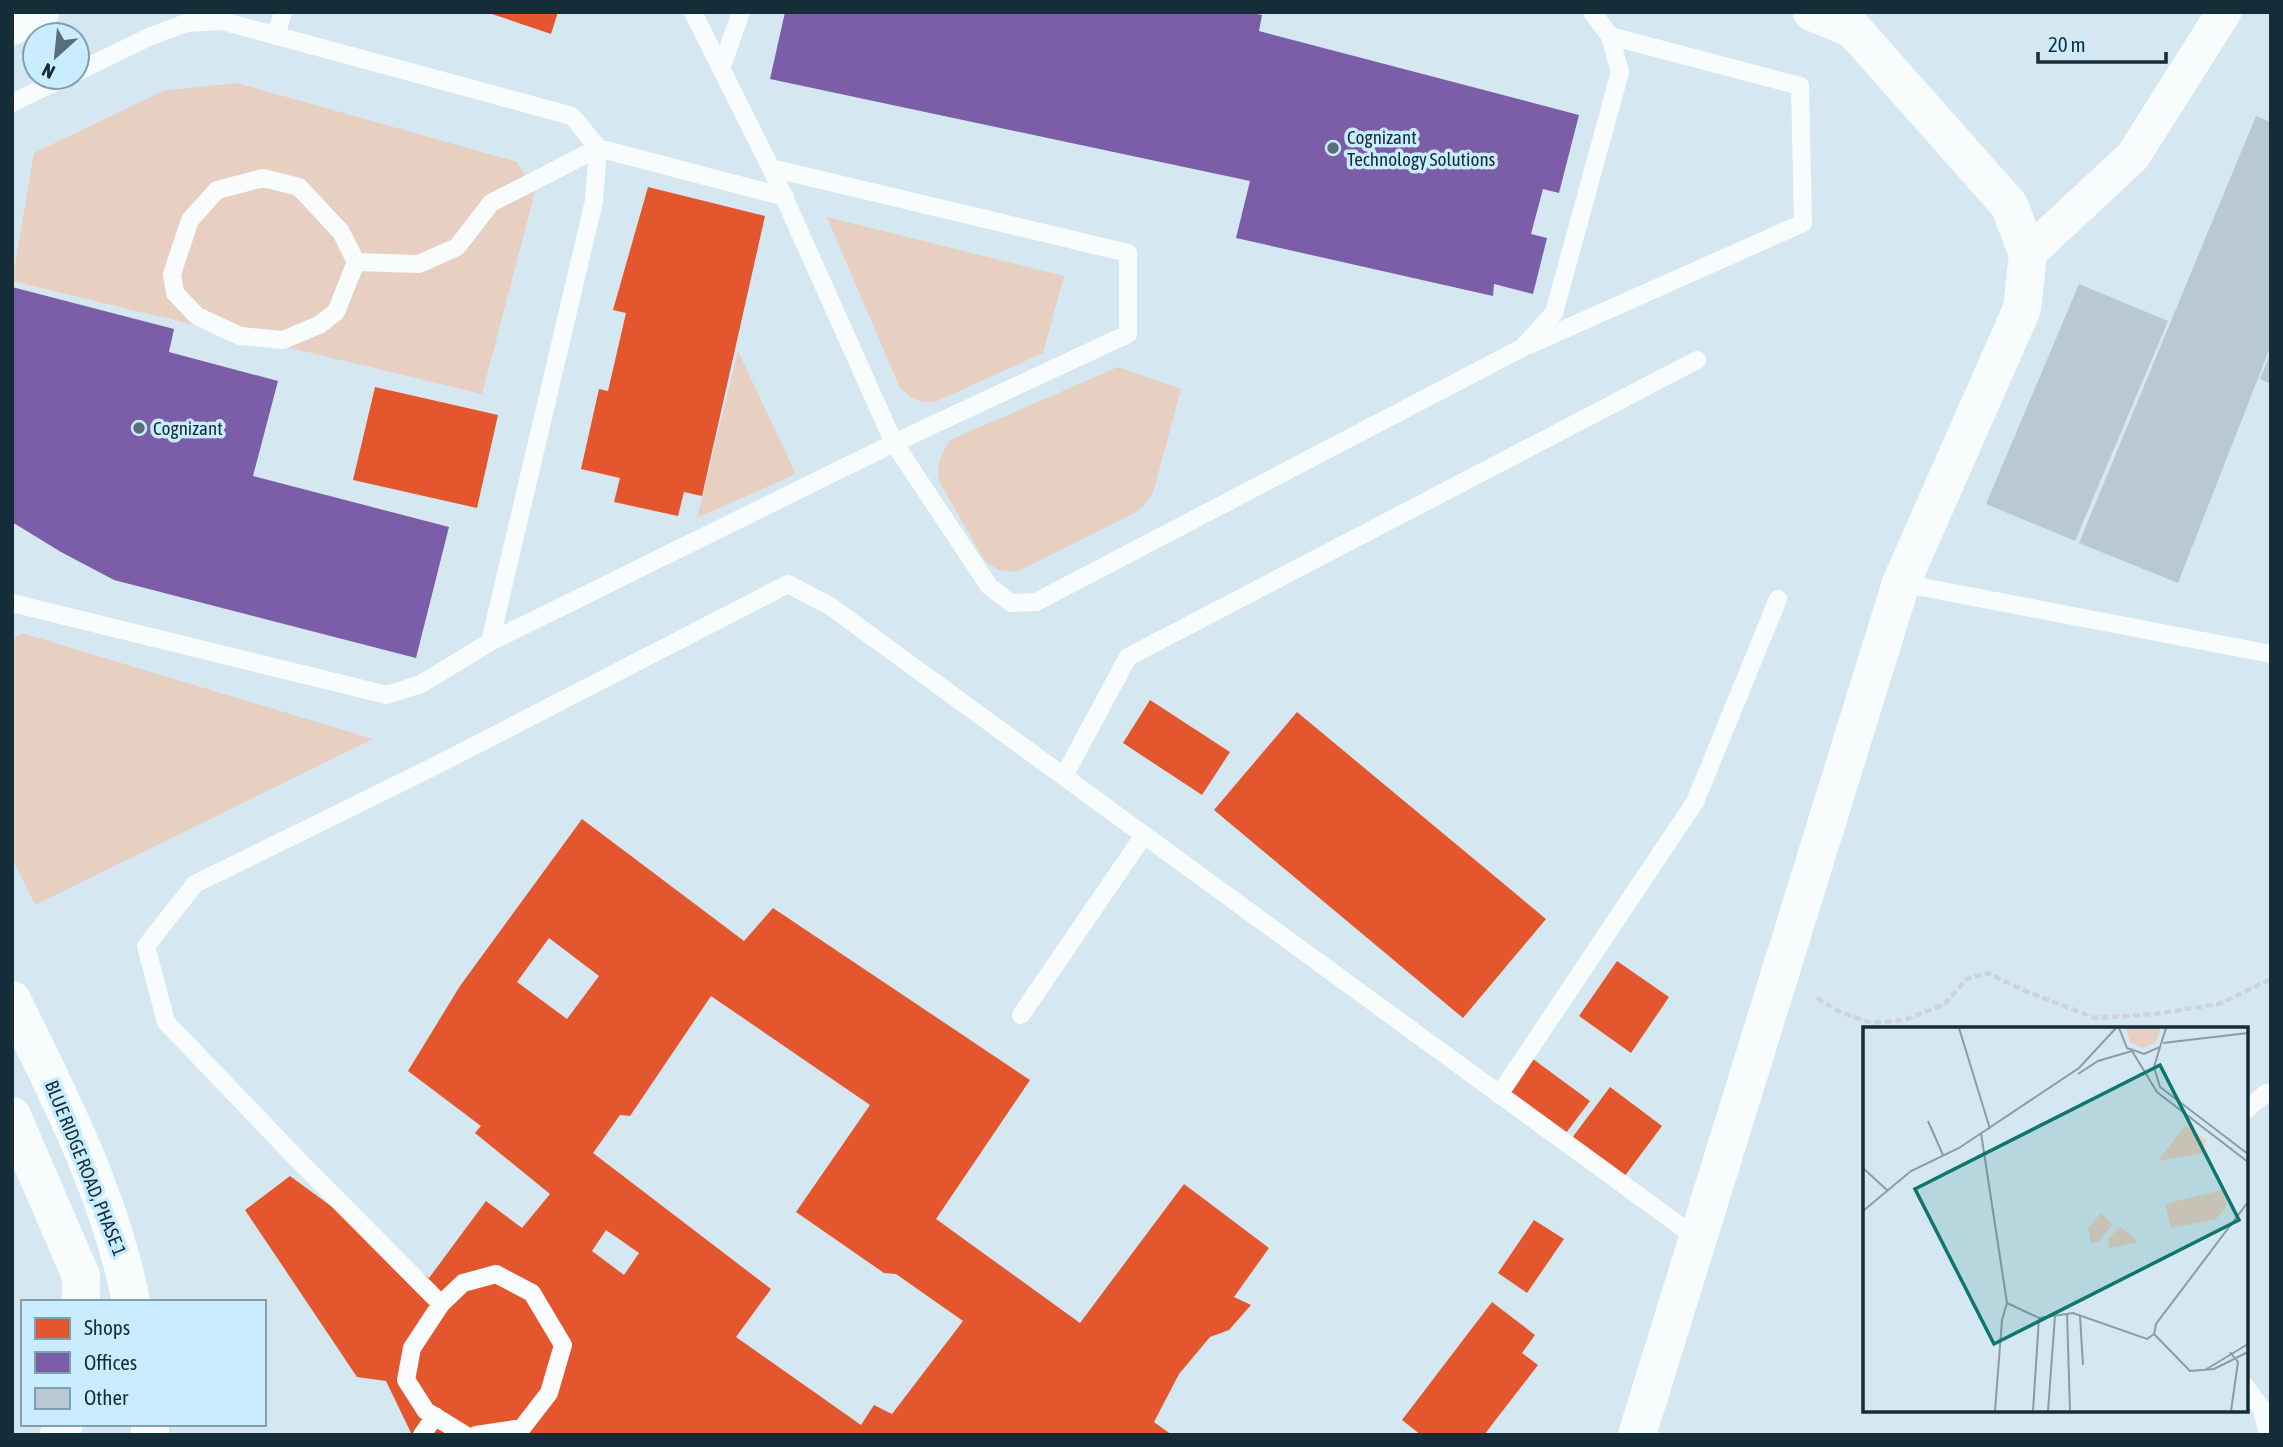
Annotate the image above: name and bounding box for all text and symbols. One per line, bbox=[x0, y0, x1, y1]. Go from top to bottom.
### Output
north arrow bbox=[21, 21, 91, 91]
scale bar bbox=[2038, 21, 2166, 65]
text: 20 m bbox=[2048, 32, 2086, 56]
text: N bbox=[38, 59, 58, 83]
place label: Cognizant Technology Solutions bbox=[1347, 126, 1496, 170]
marker: Cognizant Technology Solutions bbox=[1325, 140, 1341, 156]
place label: Cognizant bbox=[153, 417, 223, 439]
marker: Cognizant bbox=[131, 420, 147, 436]
inset map bbox=[1863, 1027, 2248, 1412]
street label: BLUE RIDGE ROAD, PHASE 1 bbox=[41, 1077, 131, 1259]
legend bbox=[21, 1300, 266, 1426]
text: Shops bbox=[84, 1315, 130, 1339]
text: Offices bbox=[84, 1350, 137, 1374]
text: Other bbox=[84, 1385, 129, 1409]

